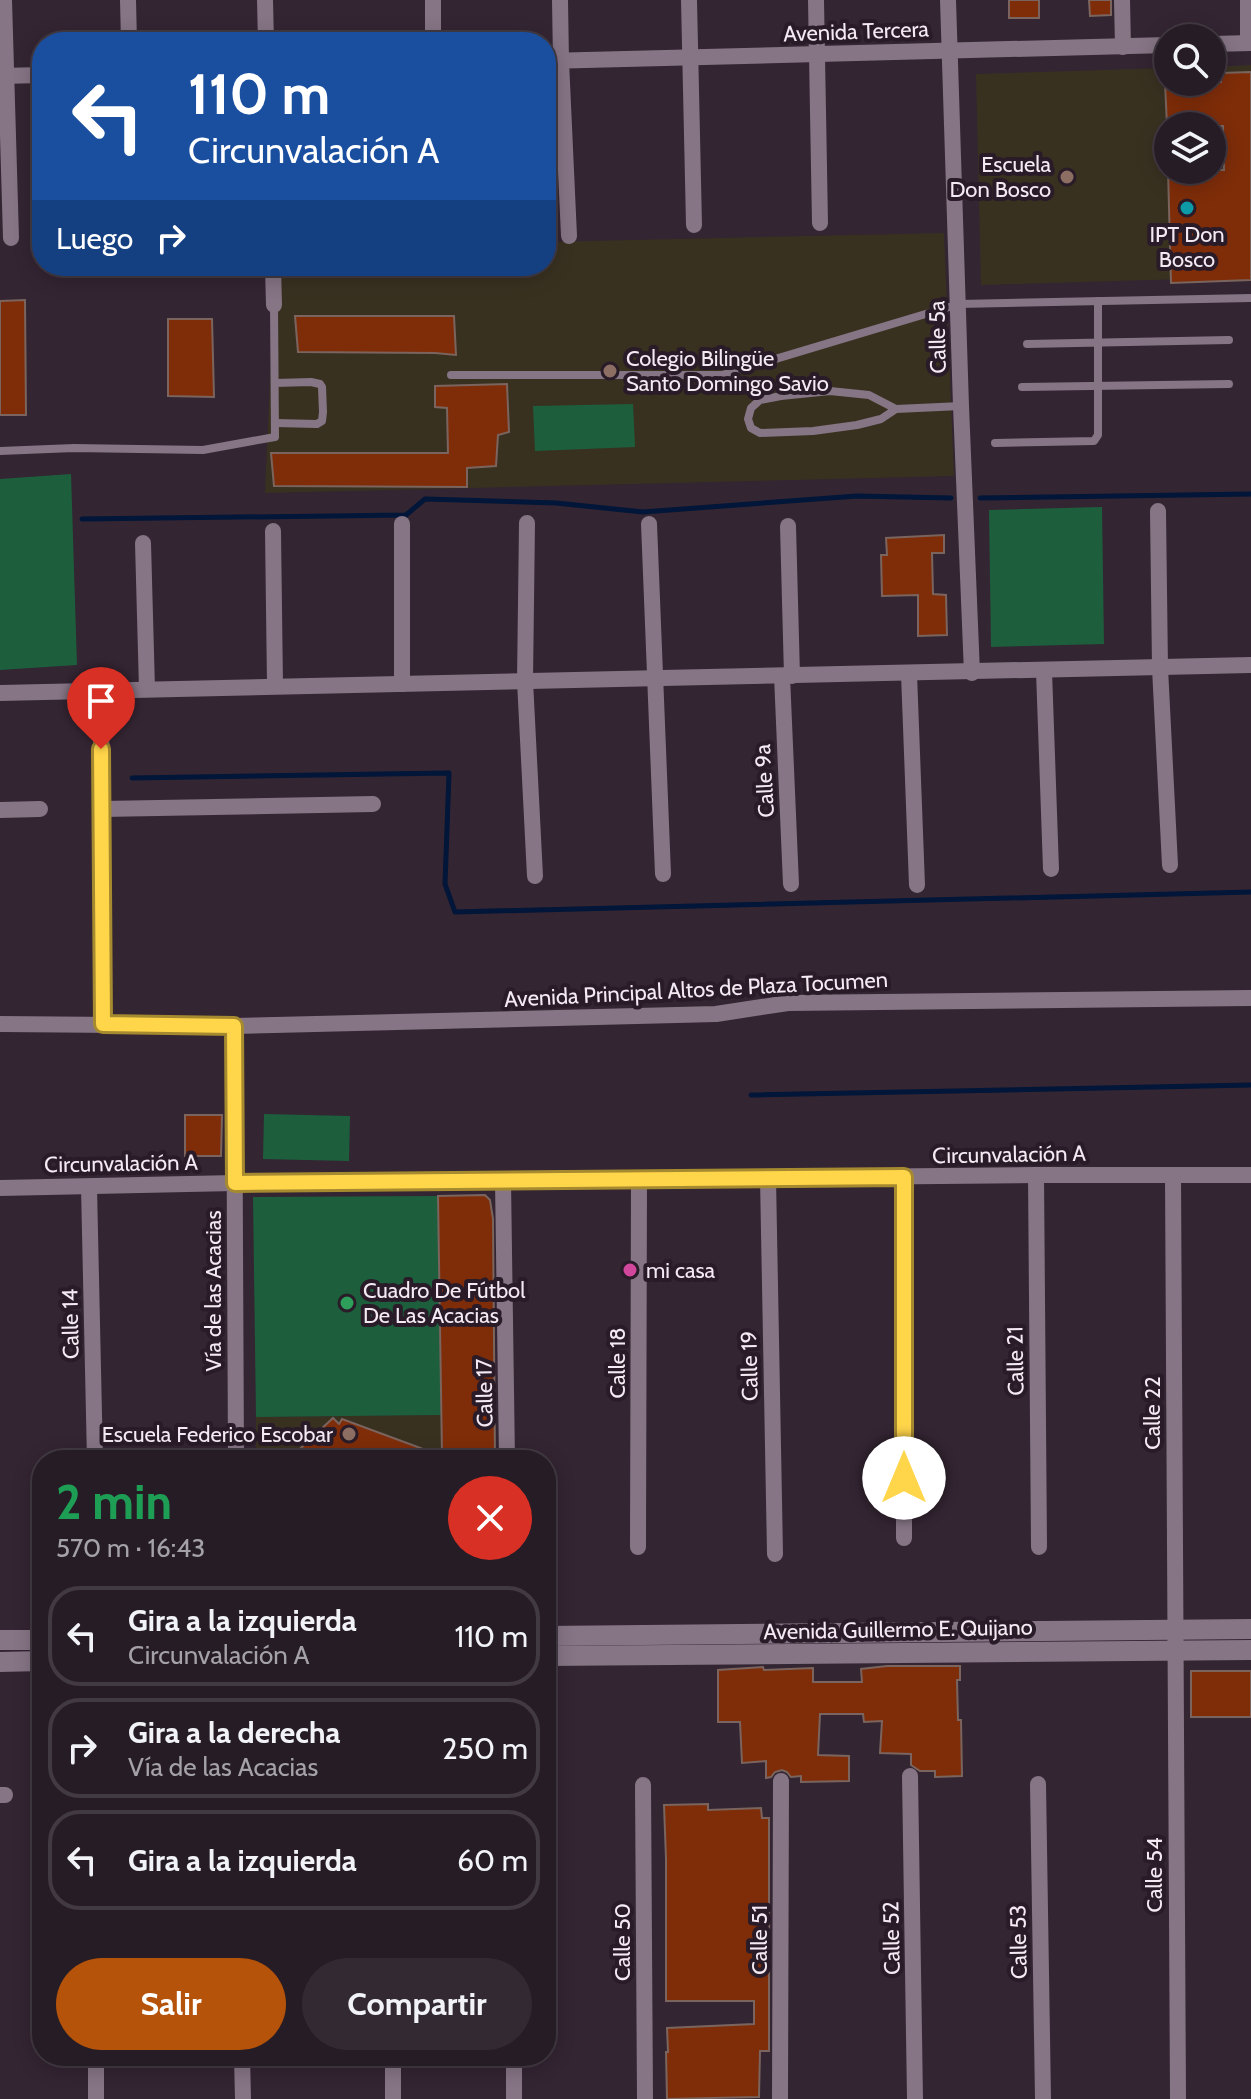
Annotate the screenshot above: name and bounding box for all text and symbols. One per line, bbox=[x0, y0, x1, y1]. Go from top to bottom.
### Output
street label: Avenida Tercera bbox=[783, 15, 930, 48]
map controls bbox=[1154, 24, 1226, 184]
button: search bbox=[1154, 24, 1226, 96]
text: 110 m bbox=[188, 60, 330, 128]
icon: left bbox=[56, 64, 160, 168]
button: layers bbox=[1154, 112, 1226, 184]
text: Circunvalación A bbox=[188, 128, 439, 172]
place label: Escuela Don Bosco bbox=[950, 151, 1051, 203]
marker: Escuela Don Bosco bbox=[1058, 168, 1076, 186]
marker: IPT Don Bosco bbox=[1178, 199, 1196, 217]
icon: right bbox=[149, 216, 193, 260]
text: Luego bbox=[56, 220, 133, 257]
place label: IPT Don Bosco bbox=[1149, 221, 1225, 273]
street label: Calle 5a bbox=[923, 300, 952, 374]
place label: Colegio Bilingüe Santo Domingo Savio bbox=[626, 345, 829, 397]
marker: Colegio Bilingüe Santo Domingo Savio bbox=[601, 362, 619, 380]
pin bbox=[67, 667, 135, 749]
icon: arrive bbox=[79, 679, 123, 723]
street label: Calle 9a bbox=[749, 743, 780, 818]
street label: Avenida Principal Altos de Plaza Tocumen bbox=[503, 966, 889, 1013]
street label: Circunvalación A bbox=[932, 1140, 1086, 1169]
street label: Circunvalación A bbox=[44, 1149, 198, 1178]
street label: Vía de las Acacias bbox=[200, 1211, 227, 1371]
place label: mi casa bbox=[646, 1257, 716, 1284]
marker: mi casa bbox=[621, 1261, 639, 1279]
place label: Cuadro De Fútbol De Las Acacias bbox=[363, 1277, 526, 1329]
street label: Calle 14 bbox=[56, 1288, 85, 1359]
marker: Cuadro De Fútbol De Las Acacias bbox=[338, 1294, 356, 1312]
street label: Calle 21 bbox=[1001, 1326, 1030, 1396]
street label: Calle 18 bbox=[604, 1327, 631, 1399]
street label: Calle 19 bbox=[735, 1331, 764, 1401]
street label: Calle 17 bbox=[470, 1358, 499, 1428]
street label: Calle 22 bbox=[1139, 1376, 1166, 1450]
place label: Escuela Federico Escobar bbox=[102, 1421, 333, 1448]
marker: Escuela Federico Escobar bbox=[340, 1425, 358, 1443]
position arrow bbox=[862, 1436, 946, 1520]
text: 2 min bbox=[56, 1473, 172, 1531]
button: close bbox=[448, 1476, 532, 1560]
text: 570 m · 16:43 bbox=[56, 1532, 205, 1564]
text: Gira a la izquierda bbox=[128, 1602, 357, 1639]
icon: left bbox=[60, 1614, 104, 1658]
street label: Avenida Guillermo E. Quijano bbox=[763, 1614, 1033, 1645]
text: 110 m bbox=[454, 1618, 528, 1655]
text: Circunvalación A bbox=[128, 1639, 310, 1671]
text: Gira a la derecha bbox=[128, 1714, 340, 1751]
icon: right bbox=[60, 1726, 104, 1770]
text: 250 m bbox=[442, 1730, 528, 1767]
text: Vía de las Acacias bbox=[128, 1751, 318, 1783]
street label: Calle 54 bbox=[1141, 1837, 1168, 1913]
icon: left bbox=[60, 1838, 104, 1882]
text: Gira a la izquierda bbox=[128, 1842, 357, 1879]
text: 60 m bbox=[457, 1842, 528, 1879]
street label: Calle 52 bbox=[877, 1901, 906, 1975]
street label: Calle 50 bbox=[609, 1903, 636, 1981]
street label: Calle 51 bbox=[746, 1905, 773, 1975]
street label: Calle 53 bbox=[1004, 1905, 1033, 1979]
button: Salir bbox=[56, 1958, 286, 2050]
button: Compartir bbox=[302, 1958, 532, 2050]

